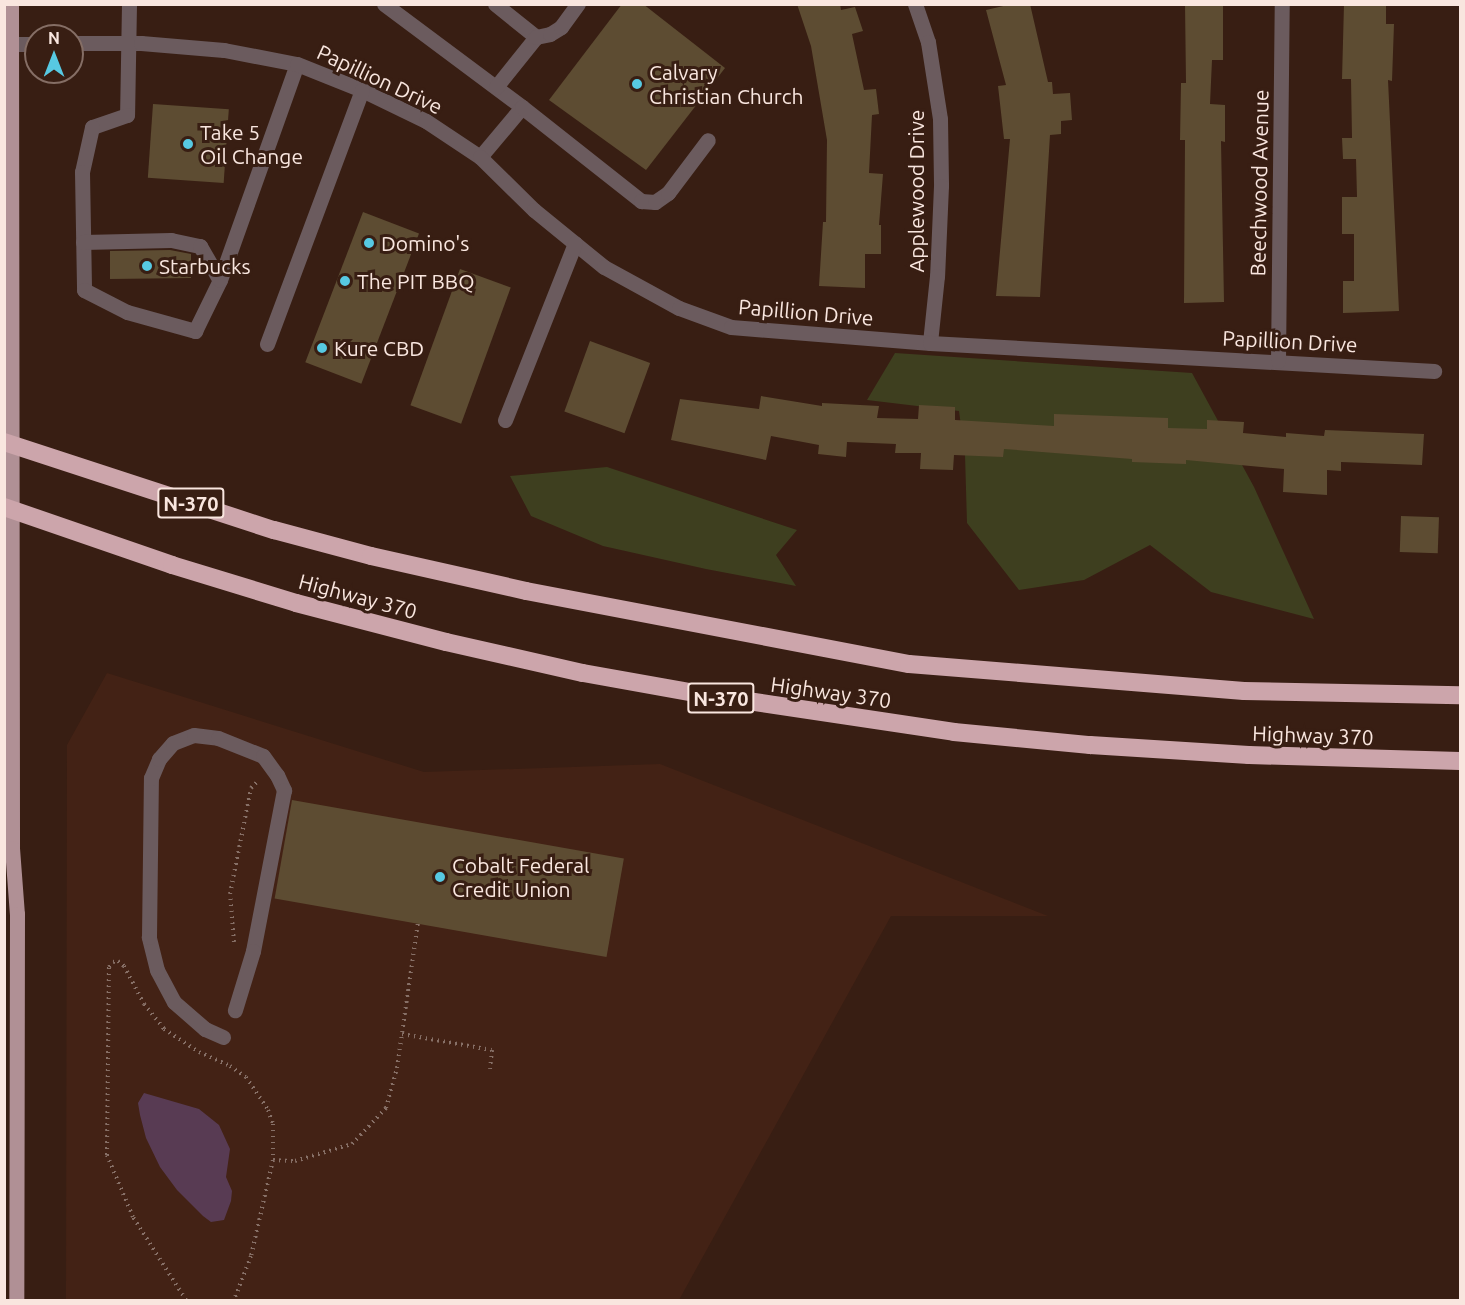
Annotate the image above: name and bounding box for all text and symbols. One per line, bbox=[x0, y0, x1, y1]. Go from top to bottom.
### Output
north arrow bbox=[24, 24, 84, 84]
text: N bbox=[48, 29, 60, 47]
street label: Papillion Drive bbox=[313, 39, 447, 119]
place label: Calvary Christian Church bbox=[649, 59, 804, 109]
marker: Calvary Christian Church bbox=[630, 77, 644, 91]
street label: Beechwood Avenue bbox=[1245, 89, 1273, 277]
street label: Applewood Drive bbox=[903, 110, 929, 272]
place label: Take 5 Oil Change bbox=[200, 119, 303, 169]
marker: Take 5 Oil Change bbox=[181, 137, 195, 151]
place label: Domino's bbox=[381, 230, 469, 256]
marker: Domino's bbox=[362, 236, 376, 250]
place label: Starbucks bbox=[159, 253, 251, 279]
marker: Starbucks bbox=[140, 259, 154, 273]
place label: The PIT BBQ bbox=[357, 268, 474, 294]
marker: The PIT BBQ bbox=[338, 274, 352, 288]
street label: Papillion Drive bbox=[737, 294, 875, 330]
street label: Papillion Drive bbox=[1222, 325, 1358, 357]
place label: Kure CBD bbox=[334, 335, 424, 361]
marker: Kure CBD bbox=[315, 341, 329, 355]
road number: N-370 bbox=[156, 486, 225, 520]
street label: Highway 370 bbox=[296, 568, 420, 624]
street label: Highway 370 bbox=[769, 671, 893, 713]
road number: N-370 bbox=[686, 681, 756, 715]
street label: Highway 370 bbox=[1252, 720, 1374, 750]
place label: Cobalt Federal Credit Union bbox=[452, 852, 590, 902]
marker: Cobalt Federal Credit Union bbox=[433, 870, 447, 884]

